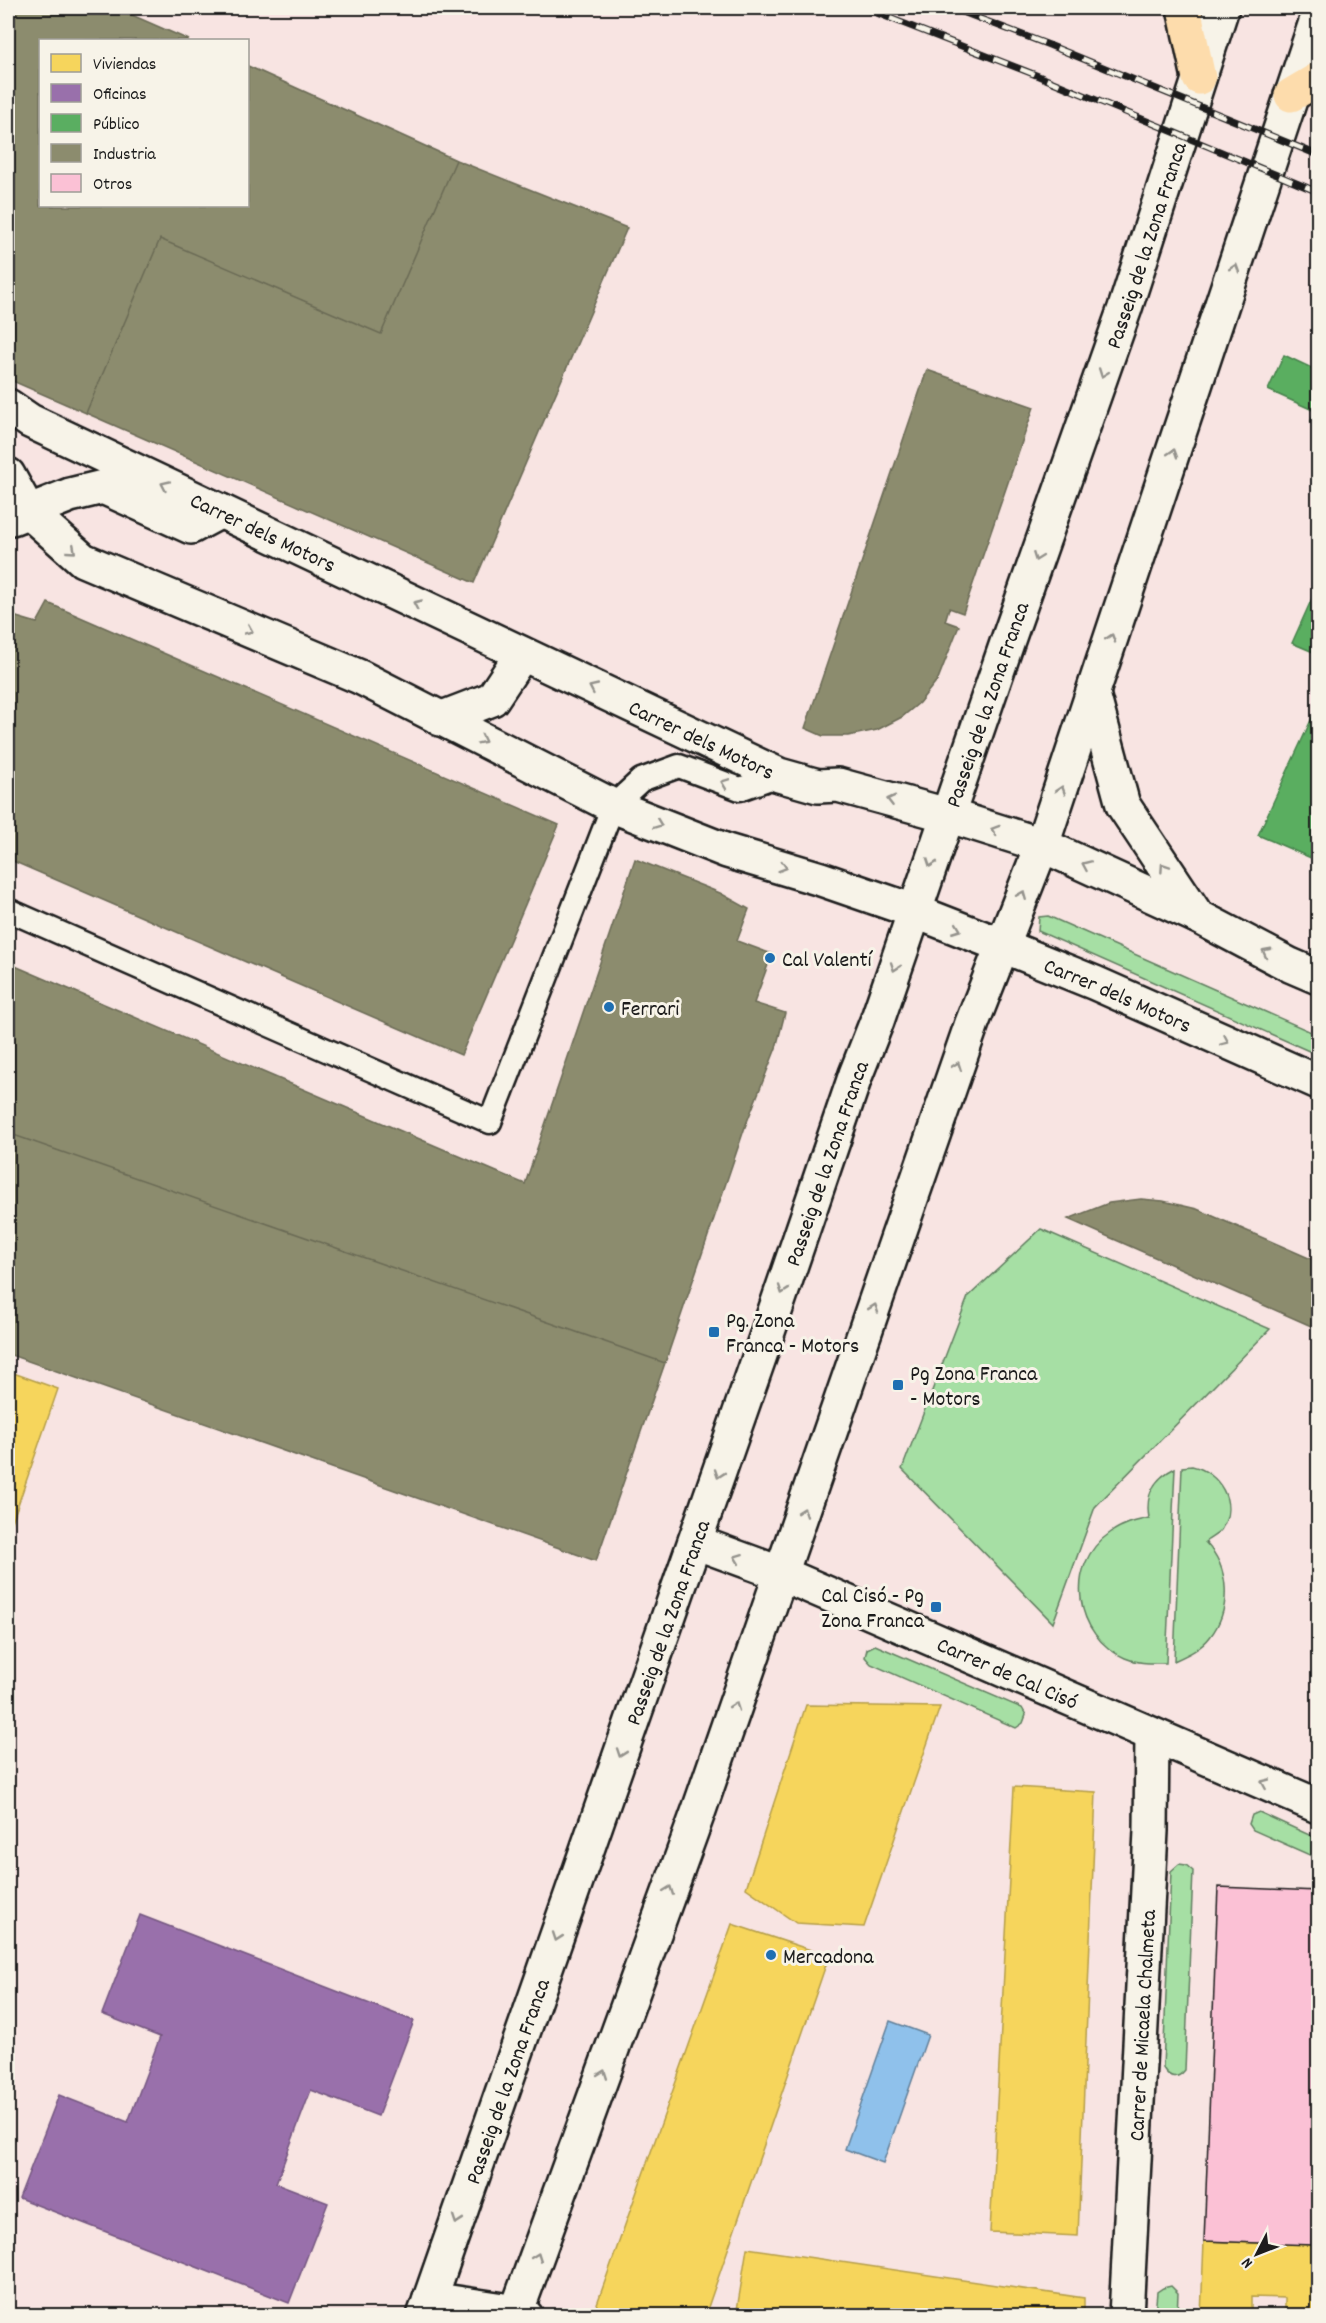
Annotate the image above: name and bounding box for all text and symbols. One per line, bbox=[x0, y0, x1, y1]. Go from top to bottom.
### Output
legend bbox=[39, 39, 249, 207]
text: Viviendas bbox=[93, 53, 156, 78]
text: Oficinas bbox=[93, 83, 147, 108]
text: Público bbox=[93, 113, 140, 138]
street label: Passeig de la Zona Franca bbox=[1100, 138, 1197, 354]
text: Industria bbox=[93, 143, 156, 168]
text: Otros bbox=[93, 173, 132, 198]
one-way arrow bbox=[1227, 263, 1240, 274]
one-way arrow bbox=[1097, 367, 1110, 378]
one-way arrow bbox=[1165, 448, 1178, 459]
one-way arrow bbox=[160, 480, 171, 492]
street label: Carrer dels Motors bbox=[184, 487, 340, 582]
one-way arrow bbox=[65, 543, 76, 554]
one-way arrow bbox=[1032, 551, 1045, 562]
street label: Passeig de la Zona Franca bbox=[940, 598, 1039, 812]
one-way arrow bbox=[412, 600, 423, 612]
one-way arrow bbox=[243, 623, 254, 635]
one-way arrow bbox=[1104, 633, 1116, 644]
one-way arrow bbox=[589, 683, 600, 695]
street label: Carrer dels Motors bbox=[623, 694, 779, 790]
one-way arrow bbox=[476, 733, 487, 744]
one-way arrow bbox=[720, 778, 730, 791]
one-way arrow bbox=[1053, 785, 1066, 796]
one-way arrow bbox=[886, 795, 897, 807]
one-way arrow bbox=[652, 817, 663, 829]
one-way arrow bbox=[990, 825, 1001, 837]
one-way arrow bbox=[925, 858, 938, 868]
one-way arrow bbox=[777, 860, 788, 872]
one-way arrow bbox=[1082, 860, 1093, 872]
one-way arrow bbox=[1160, 863, 1171, 874]
one-way arrow bbox=[1015, 891, 1027, 902]
one-way arrow bbox=[952, 921, 962, 934]
place label: Cal Valentí bbox=[782, 946, 874, 977]
one-way arrow bbox=[1261, 948, 1272, 959]
marker: Cal Valentí bbox=[763, 951, 777, 965]
street label: Carrer dels Motors bbox=[1038, 952, 1196, 1043]
one-way arrow bbox=[890, 961, 903, 972]
place label: Ferrari bbox=[621, 995, 679, 1026]
marker: Ferrari bbox=[602, 1000, 616, 1014]
one-way arrow bbox=[1219, 1034, 1230, 1046]
street label: Passeig de la Zona Franca bbox=[779, 1056, 879, 1271]
one-way arrow bbox=[950, 1061, 963, 1072]
one-way arrow bbox=[777, 1284, 790, 1295]
one-way arrow bbox=[866, 1303, 879, 1314]
place label: Pg. Zona Franca - Motors bbox=[726, 1307, 859, 1363]
marker: Pg. Zona Franca - Motors bbox=[707, 1325, 721, 1339]
place label: Pg Zona Franca - Motors bbox=[910, 1360, 1038, 1416]
marker: Pg Zona Franca - Motors bbox=[891, 1378, 905, 1392]
one-way arrow bbox=[713, 1468, 726, 1479]
one-way arrow bbox=[796, 1507, 809, 1518]
street label: Passeig de la Zona Franca bbox=[620, 1516, 720, 1730]
one-way arrow bbox=[733, 1553, 744, 1565]
place label: Cal Cisó - Pg Zona Franca bbox=[821, 1582, 925, 1638]
marker: Cal Cisó - Pg Zona Franca bbox=[929, 1600, 943, 1614]
street label: Carrer de Cal Cisó bbox=[931, 1631, 1082, 1719]
one-way arrow bbox=[727, 1702, 740, 1712]
one-way arrow bbox=[616, 1747, 629, 1758]
one-way arrow bbox=[1260, 1778, 1271, 1790]
one-way arrow bbox=[662, 1885, 675, 1896]
street label: Carrer de Micaela Chalmeta bbox=[1123, 1908, 1166, 2142]
one-way arrow bbox=[551, 1931, 564, 1942]
place label: Mercadona bbox=[783, 1943, 874, 1974]
marker: Mercadona bbox=[764, 1948, 778, 1962]
street label: Passeig de la Zona Franca bbox=[459, 1975, 560, 2189]
one-way arrow bbox=[596, 2069, 609, 2080]
one-way arrow bbox=[452, 2214, 465, 2225]
north arrow bbox=[1227, 2224, 1287, 2284]
one-way arrow bbox=[530, 2252, 542, 2263]
text: N bbox=[1236, 2252, 1259, 2273]

